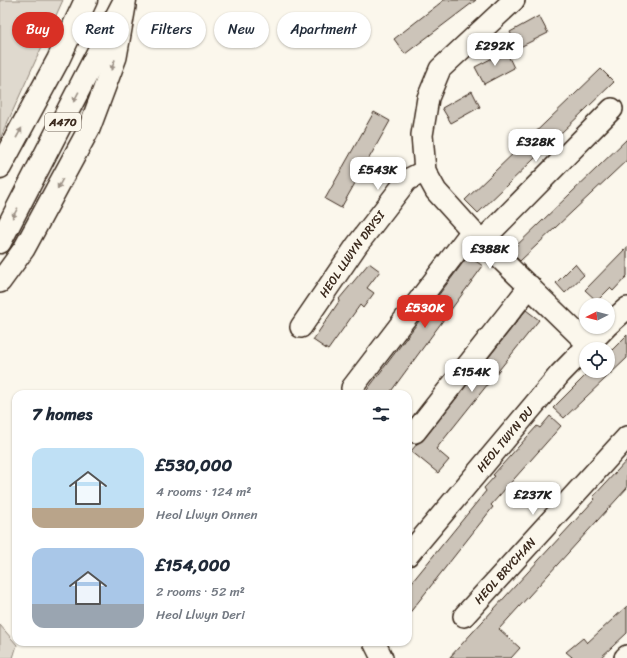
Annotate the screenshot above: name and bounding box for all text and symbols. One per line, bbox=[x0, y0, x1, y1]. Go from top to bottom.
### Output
chip: Buy bbox=[12, 12, 64, 48]
chip: Rent bbox=[72, 12, 129, 48]
chip: Filters bbox=[137, 12, 206, 48]
chip: New bbox=[214, 12, 269, 48]
chip: Apartment bbox=[277, 12, 371, 48]
pin: £292K bbox=[467, 33, 523, 67]
text: £292K bbox=[476, 34, 514, 57]
one-way arrow bbox=[109, 60, 115, 72]
one-way arrow bbox=[72, 92, 79, 103]
road number: A470 bbox=[45, 113, 81, 131]
one-way arrow bbox=[15, 127, 22, 138]
pin: £328K bbox=[508, 129, 564, 163]
text: £328K bbox=[517, 130, 555, 153]
pin: £543K bbox=[350, 157, 406, 191]
text: £543K bbox=[359, 158, 397, 181]
one-way arrow bbox=[56, 178, 63, 190]
street label: HEOL LLWYN DRYSI bbox=[313, 205, 392, 302]
one-way arrow bbox=[12, 207, 19, 218]
pin: £388K bbox=[462, 236, 518, 270]
text: £388K bbox=[471, 237, 509, 260]
pin: £530K bbox=[397, 295, 453, 329]
text: £530K bbox=[406, 296, 444, 319]
north arrow bbox=[579, 298, 615, 334]
map controls bbox=[579, 298, 615, 378]
button: locate bbox=[579, 342, 615, 378]
pin: £154K bbox=[444, 359, 500, 393]
text: £154K bbox=[454, 360, 490, 383]
text: 7 homes bbox=[32, 399, 92, 429]
street label: HEOL TWYN DU bbox=[471, 401, 540, 477]
icon: filters bbox=[370, 403, 392, 425]
text: £530,000 bbox=[156, 450, 232, 480]
icon: home bbox=[64, 464, 112, 512]
text: 4 rooms · 124 m² bbox=[156, 480, 251, 503]
pin: £237K bbox=[505, 482, 561, 516]
text: £237K bbox=[515, 483, 551, 506]
text: Heol Llwyn Onnen bbox=[156, 503, 258, 526]
street label: HEOL BRYCHAN bbox=[469, 532, 542, 609]
text: £154,000 bbox=[156, 550, 230, 580]
icon: home bbox=[64, 564, 112, 612]
text: 2 rooms · 52 m² bbox=[156, 580, 245, 603]
text: Heol Llwyn Deri bbox=[156, 603, 245, 626]

